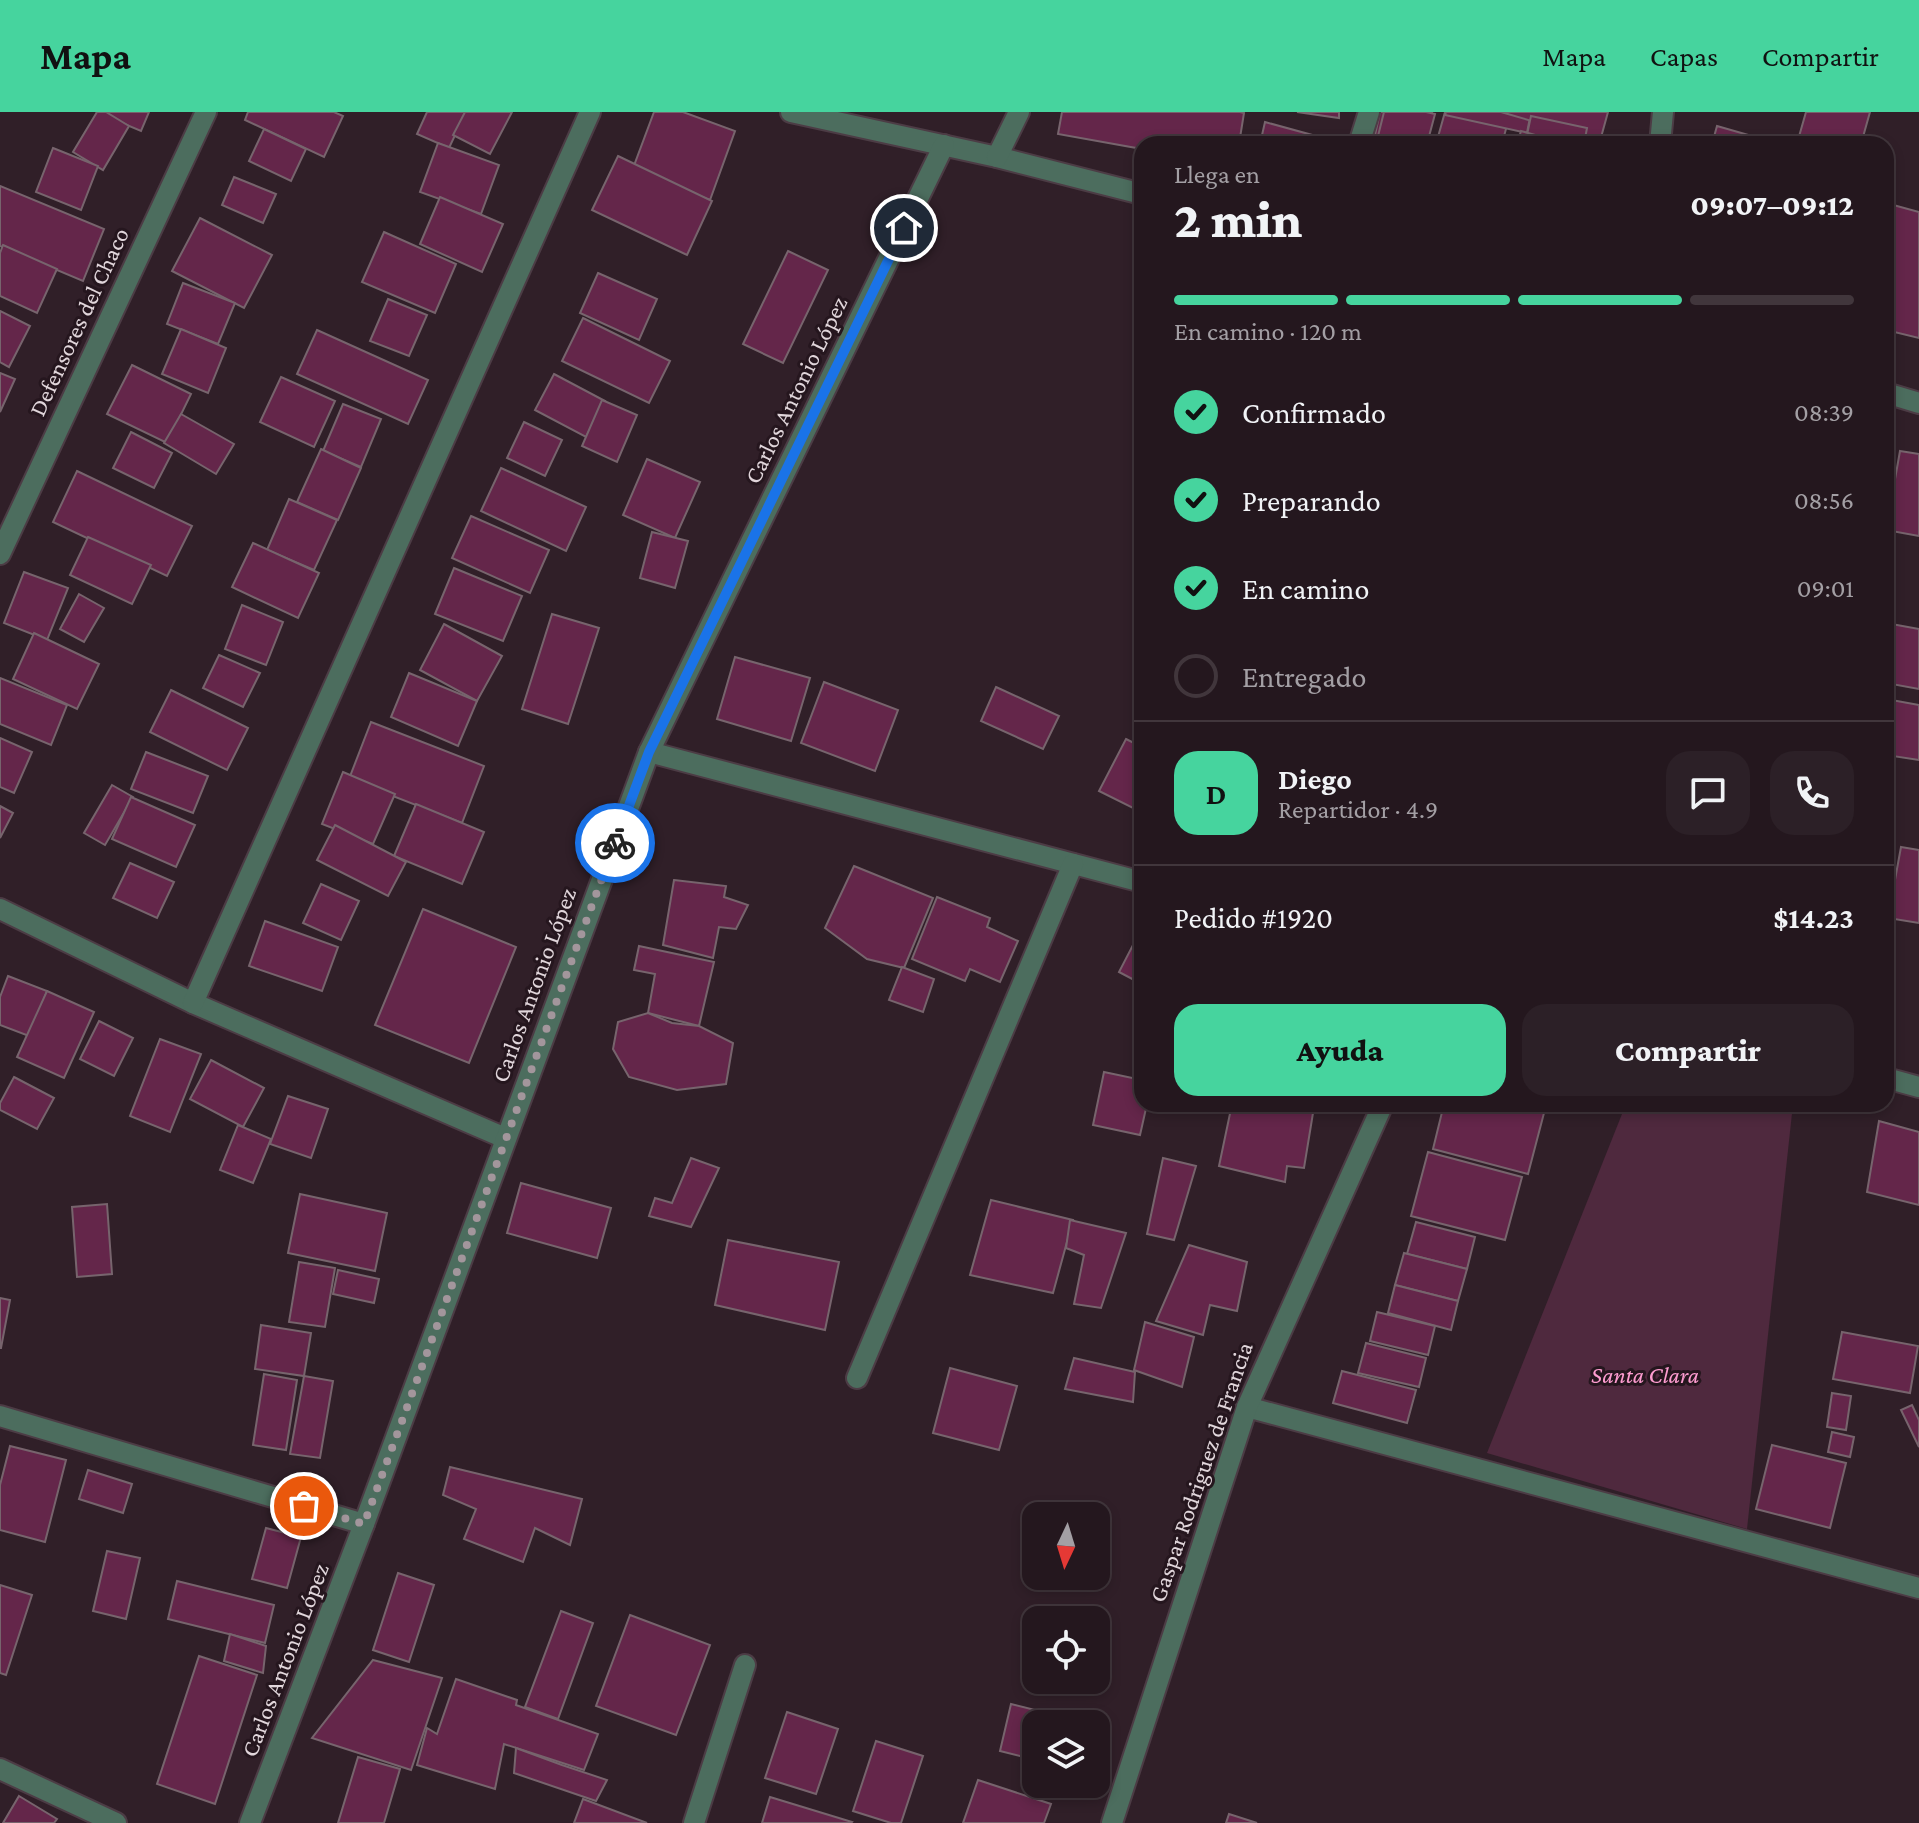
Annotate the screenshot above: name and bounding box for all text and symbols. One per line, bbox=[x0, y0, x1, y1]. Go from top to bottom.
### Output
text: Mapa bbox=[40, 35, 131, 77]
text: Mapa bbox=[1542, 41, 1606, 72]
text: Capas bbox=[1650, 41, 1718, 72]
text: Compartir bbox=[1762, 41, 1879, 72]
text: Llega en bbox=[1174, 160, 1260, 189]
text: 09:07–09:12 bbox=[1690, 188, 1854, 221]
text: 2 min bbox=[1174, 190, 1302, 248]
pin bbox=[870, 194, 938, 262]
icon: home bbox=[882, 206, 926, 250]
street label: Defensores del Chaco bbox=[23, 223, 134, 420]
street label: Carlos Antonio López bbox=[739, 292, 853, 488]
text: En camino · 120 m bbox=[1174, 317, 1362, 346]
icon: check bbox=[1174, 390, 1218, 434]
text: Confirmado bbox=[1242, 396, 1386, 429]
text: 08:39 bbox=[1794, 398, 1854, 427]
icon: check bbox=[1174, 478, 1218, 522]
text: Preparando bbox=[1242, 484, 1381, 517]
text: 08:56 bbox=[1794, 486, 1854, 515]
icon: check bbox=[1174, 566, 1218, 610]
text: En camino bbox=[1242, 572, 1369, 605]
text: 09:01 bbox=[1797, 574, 1854, 603]
text: Entregado bbox=[1242, 660, 1366, 693]
button: chat bbox=[1666, 751, 1750, 835]
button: phone bbox=[1770, 751, 1854, 835]
text: Diego bbox=[1278, 762, 1352, 795]
text: D bbox=[1206, 777, 1226, 810]
text: Repartidor · 4.9 bbox=[1278, 795, 1438, 824]
courier bbox=[575, 803, 655, 883]
icon: bike bbox=[593, 821, 637, 865]
street label: Carlos Antonio López bbox=[486, 884, 581, 1086]
text: Pedido #1920 bbox=[1174, 901, 1333, 934]
text: $14.23 bbox=[1773, 901, 1854, 934]
button: Ayuda bbox=[1174, 1004, 1506, 1096]
button: Compartir bbox=[1522, 1004, 1854, 1096]
street label: Gaspar Rodriguez de Francia bbox=[1143, 1338, 1258, 1605]
park label: Santa Clara bbox=[1591, 1361, 1699, 1388]
pin bbox=[270, 1472, 338, 1540]
icon: bag bbox=[282, 1484, 326, 1528]
north arrow bbox=[1022, 1502, 1110, 1590]
map controls bbox=[1022, 1502, 1110, 1798]
street label: Carlos Antonio López bbox=[235, 1559, 334, 1760]
button: locate bbox=[1022, 1606, 1110, 1694]
button: layers bbox=[1022, 1710, 1110, 1798]

